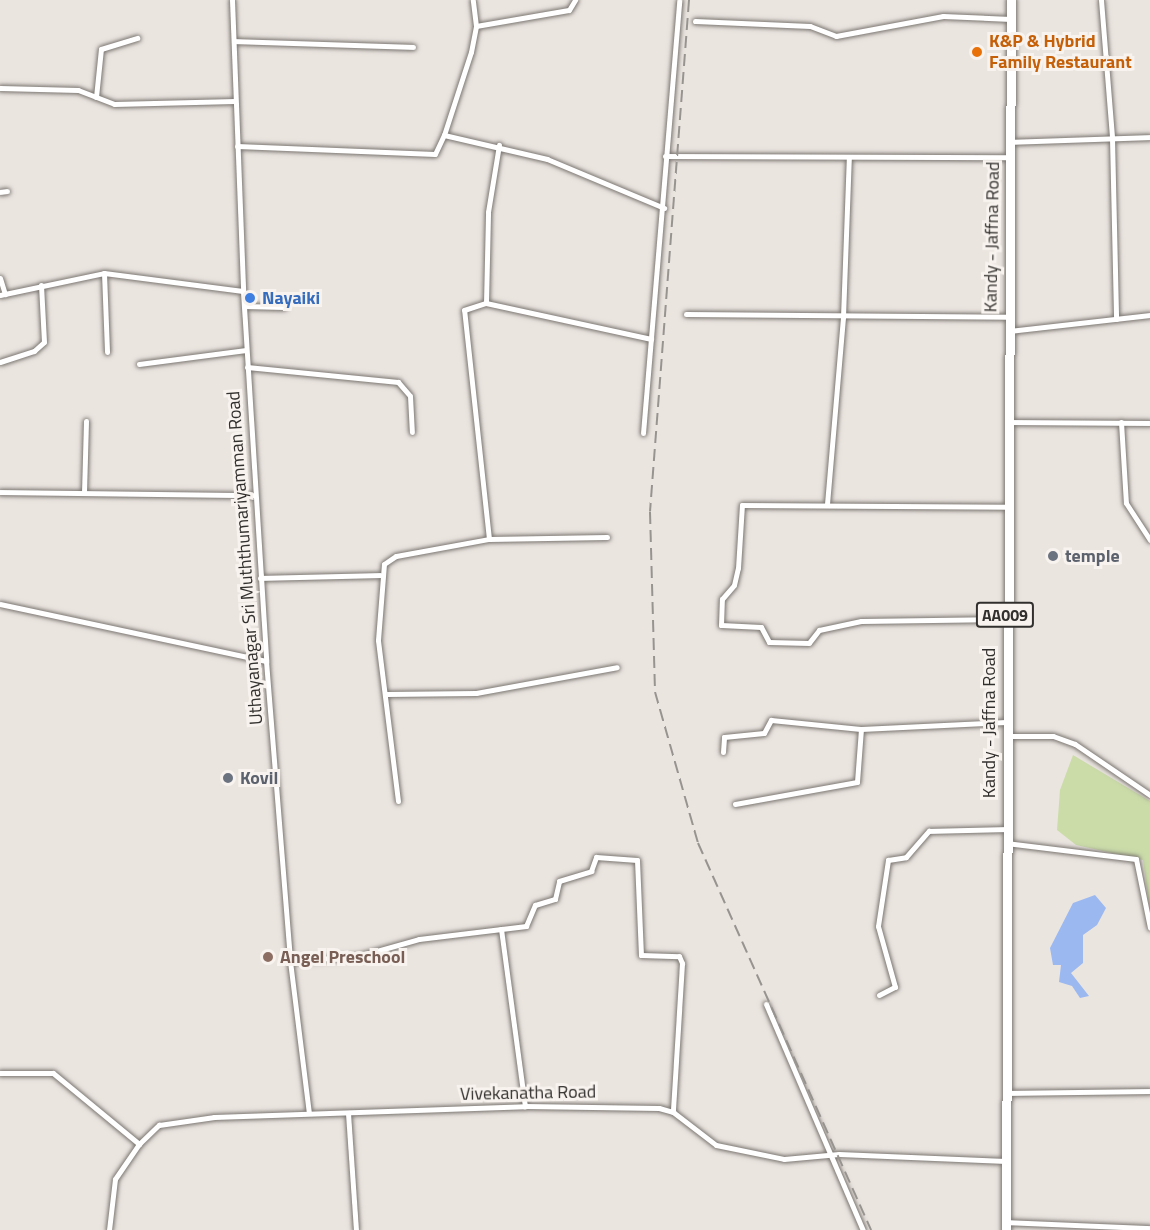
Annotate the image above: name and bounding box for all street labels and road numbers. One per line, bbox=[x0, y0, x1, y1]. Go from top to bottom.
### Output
street label: Kandy - Jaffna Road bbox=[980, 161, 1004, 313]
street label: Uthayanagar Sri Muththumariyamman Road bbox=[223, 390, 267, 726]
road number: AA009 bbox=[975, 602, 1035, 628]
street label: Kandy - Jaffna Road bbox=[978, 648, 1000, 798]
street label: Vivekanatha Road bbox=[460, 1081, 596, 1105]

